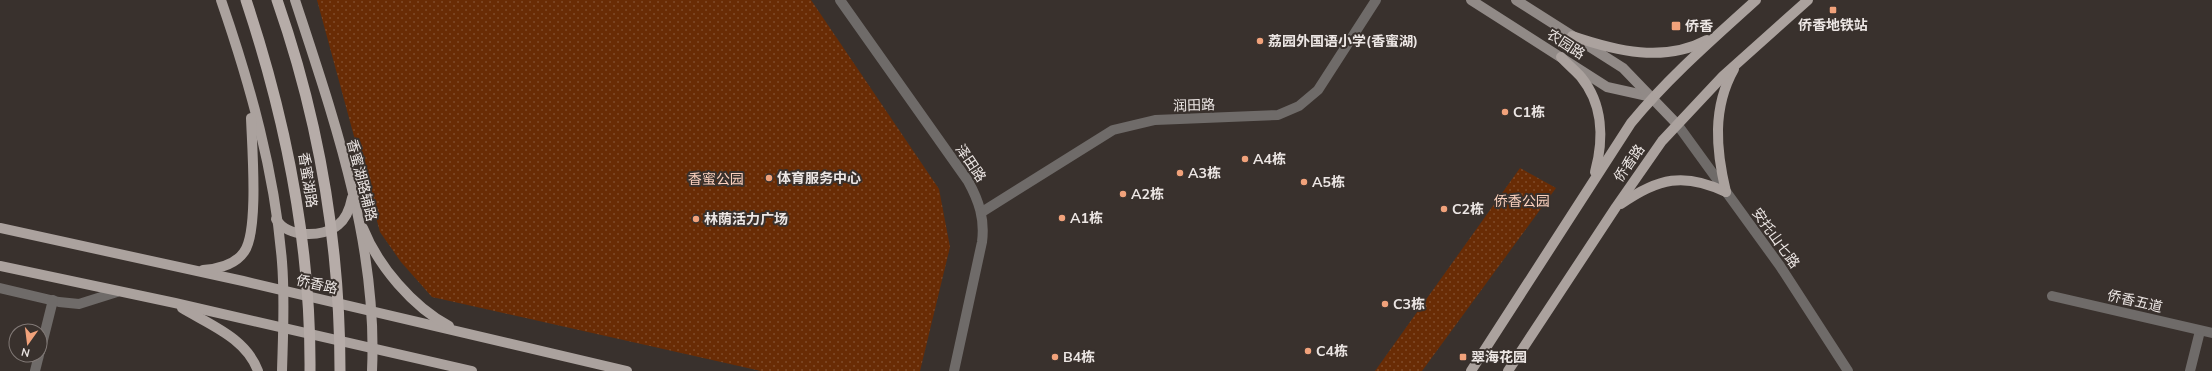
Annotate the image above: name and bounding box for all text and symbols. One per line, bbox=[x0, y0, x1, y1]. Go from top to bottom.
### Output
marker: 侨香地铁站 bbox=[1828, 5, 1838, 15]
place label: 侨香地铁站 bbox=[1798, 16, 1868, 34]
place label: 侨香 bbox=[1685, 17, 1713, 35]
marker: 侨香 bbox=[1670, 20, 1682, 32]
street label: 农园路 bbox=[1543, 25, 1589, 63]
place label: 荔园外国语小学(香蜜湖) bbox=[1268, 32, 1418, 50]
marker: 荔园外国语小学(香蜜湖) bbox=[1255, 36, 1265, 46]
street label: 润田路 bbox=[1173, 95, 1215, 115]
place label: C1栋 bbox=[1513, 103, 1545, 121]
marker: C1栋 bbox=[1500, 107, 1510, 117]
street label: 香蜜湖路辅路 bbox=[343, 137, 381, 223]
street label: 泽田路 bbox=[952, 141, 990, 185]
street label: 侨香路 bbox=[1610, 141, 1648, 185]
place label: A4栋 bbox=[1253, 150, 1286, 168]
street label: 香蜜湖路 bbox=[295, 151, 321, 209]
marker: A4栋 bbox=[1240, 154, 1250, 164]
place label: A3栋 bbox=[1188, 164, 1221, 182]
marker: A3栋 bbox=[1175, 168, 1185, 178]
place label: 体育服务中心 bbox=[777, 169, 861, 187]
park label: 香蜜公园 bbox=[688, 170, 744, 188]
marker: 体育服务中心 bbox=[764, 173, 774, 183]
place label: A5栋 bbox=[1312, 173, 1345, 191]
marker: A5栋 bbox=[1299, 177, 1309, 187]
place label: A2栋 bbox=[1131, 185, 1164, 203]
marker: A2栋 bbox=[1118, 189, 1128, 199]
park label: 侨香公园 bbox=[1494, 192, 1550, 210]
place label: C2栋 bbox=[1452, 200, 1484, 218]
marker: C2栋 bbox=[1439, 204, 1449, 214]
street label: 安托山七路 bbox=[1748, 204, 1804, 272]
place label: A1栋 bbox=[1070, 209, 1103, 227]
place label: 林荫活力广场 bbox=[704, 210, 788, 228]
marker: A1栋 bbox=[1057, 213, 1067, 223]
marker: 林荫活力广场 bbox=[691, 214, 701, 224]
street label: 侨香路 bbox=[295, 271, 339, 297]
street label: 侨香五道 bbox=[2106, 286, 2164, 316]
place label: C3栋 bbox=[1393, 295, 1425, 313]
marker: C3栋 bbox=[1380, 299, 1390, 309]
north arrow bbox=[8, 323, 48, 363]
place label: C4栋 bbox=[1316, 342, 1348, 360]
text: N bbox=[20, 345, 31, 361]
marker: C4栋 bbox=[1303, 346, 1313, 356]
place label: B4栋 bbox=[1063, 348, 1095, 366]
place label: 翠海花园 bbox=[1471, 348, 1527, 366]
marker: B4栋 bbox=[1050, 352, 1060, 362]
marker: 翠海花园 bbox=[1458, 352, 1468, 362]

